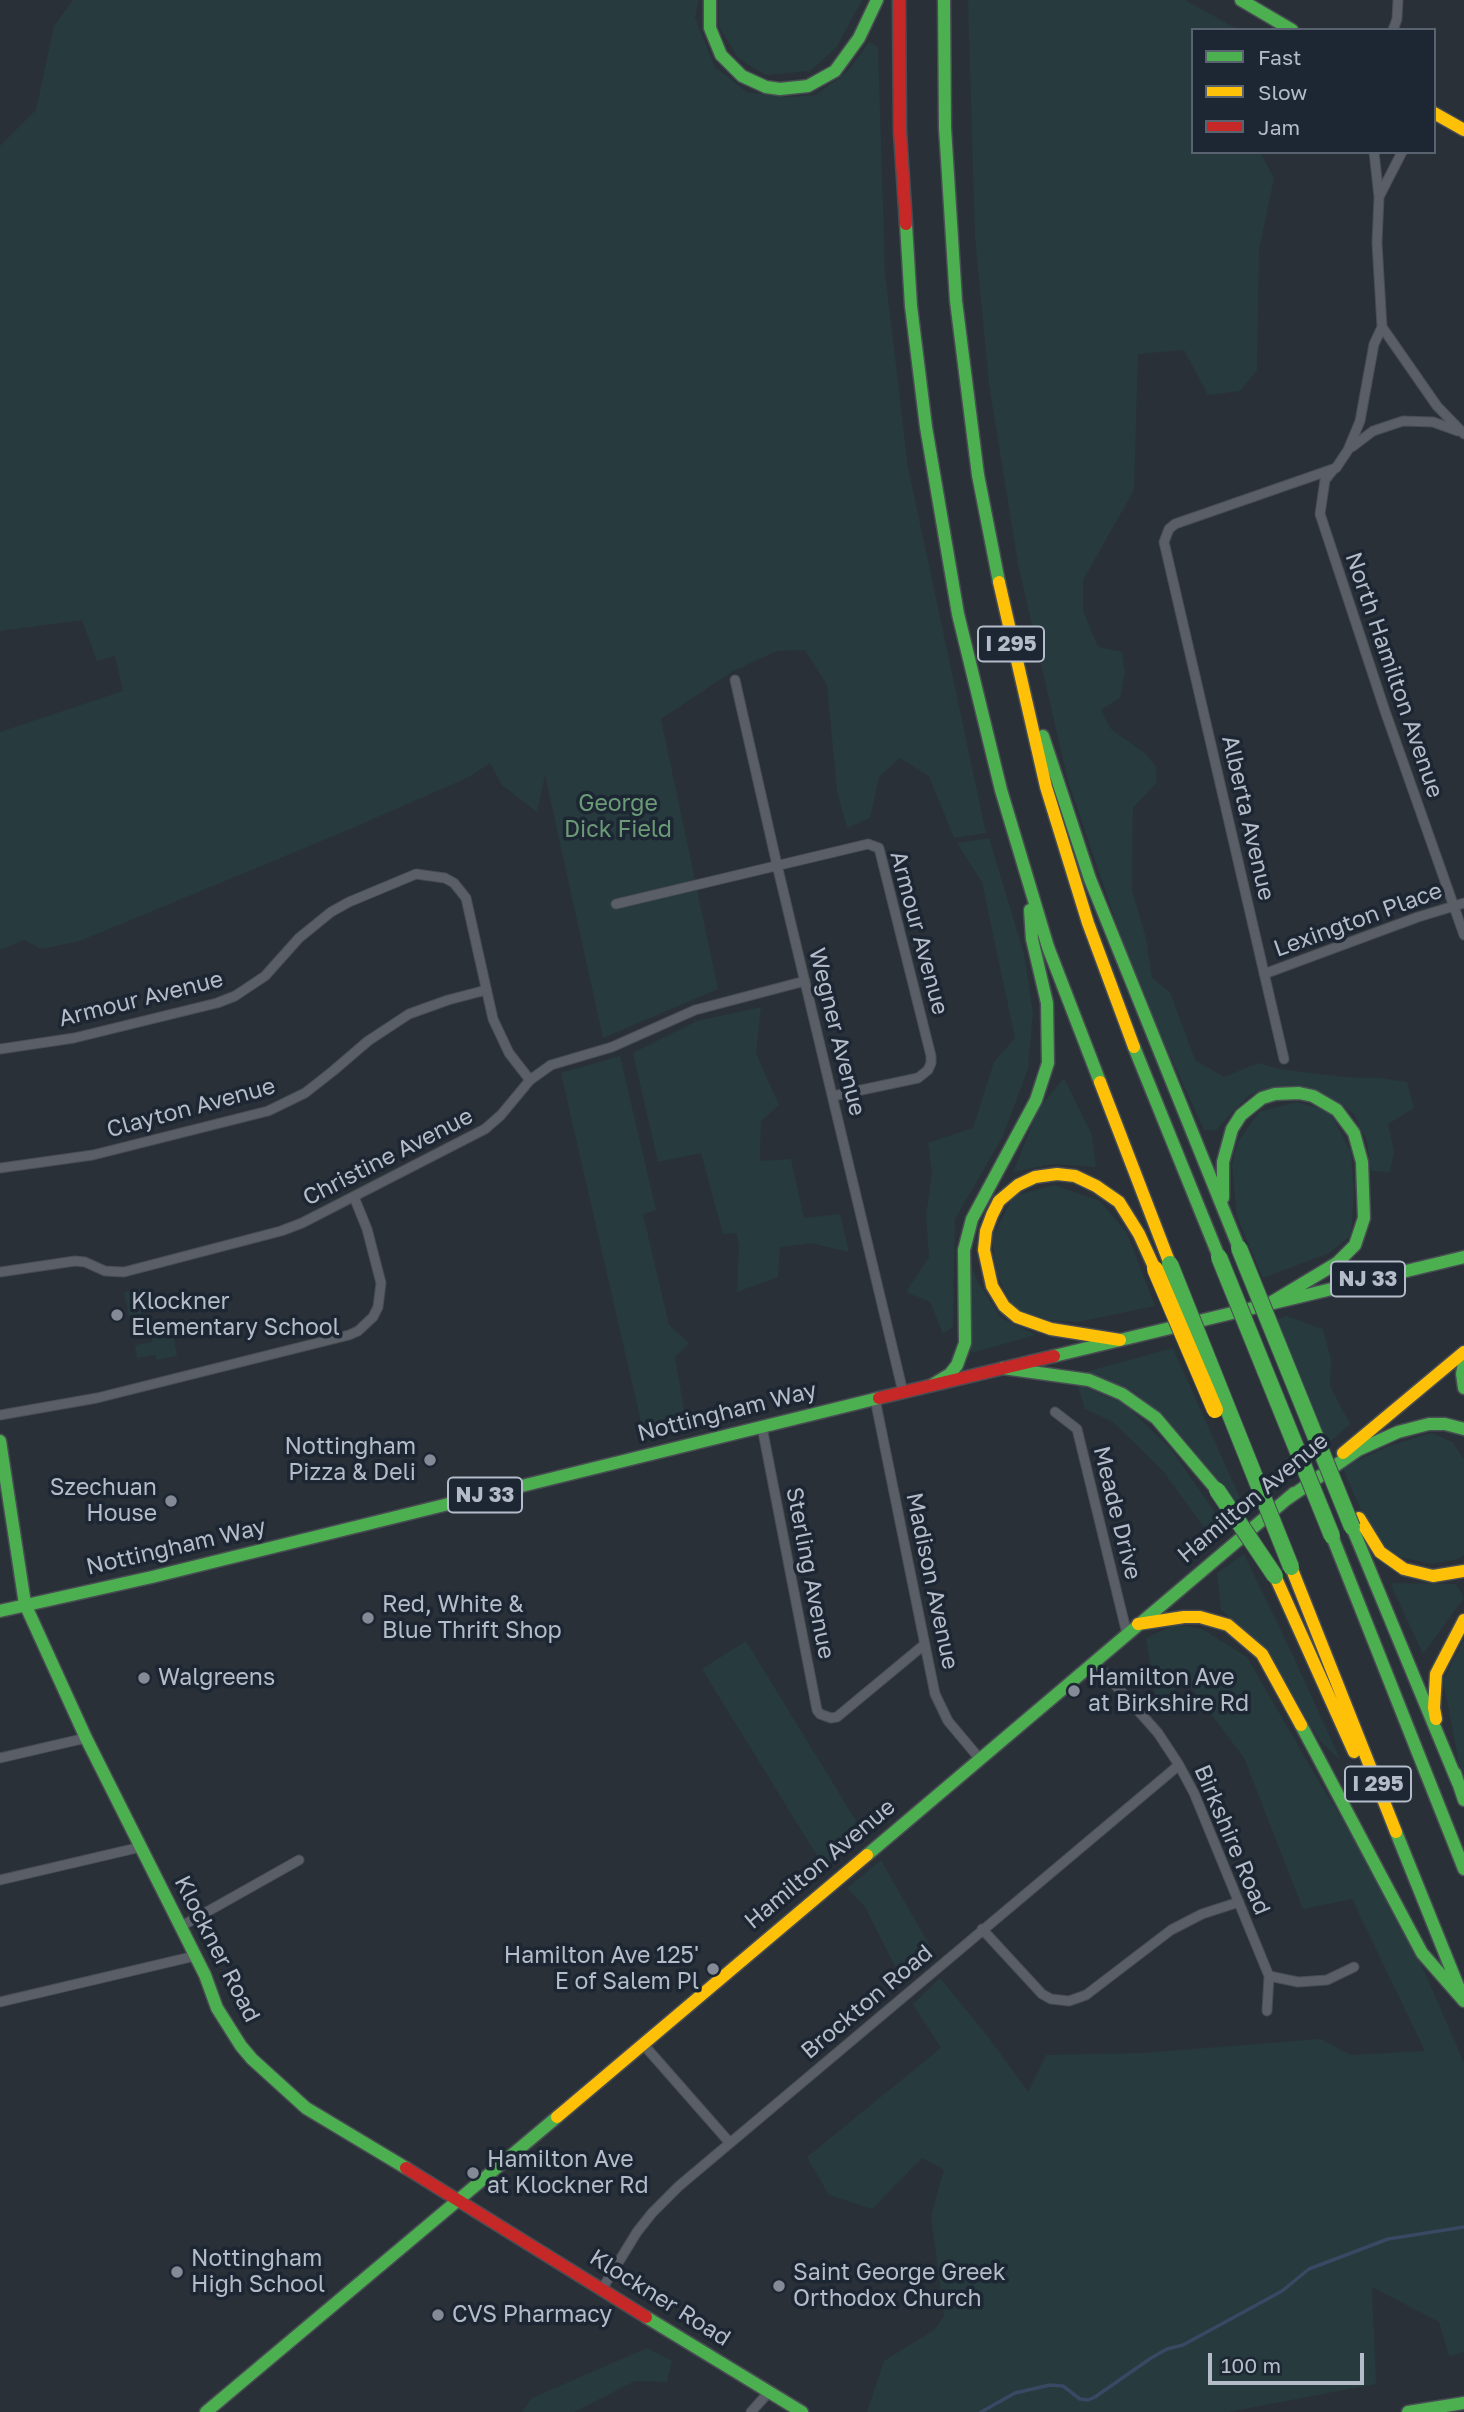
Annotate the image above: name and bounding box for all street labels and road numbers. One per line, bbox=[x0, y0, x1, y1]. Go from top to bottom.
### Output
street label: North Hamilton Avenue bbox=[1339, 549, 1449, 801]
road number: I 295 bbox=[978, 626, 1044, 662]
street label: Alberta Avenue bbox=[1216, 733, 1280, 903]
street label: Armour Avenue bbox=[884, 848, 954, 1018]
street label: Lexington Place bbox=[1270, 877, 1446, 963]
street label: Wegner Avenue bbox=[803, 945, 871, 1119]
street label: Armour Avenue bbox=[56, 965, 226, 1033]
street label: Clayton Avenue bbox=[104, 1072, 278, 1144]
street label: Christine Avenue bbox=[298, 1102, 478, 1212]
road number: NJ 33 bbox=[1331, 1262, 1405, 1296]
street label: Nottingham Way bbox=[635, 1376, 819, 1448]
street label: Hamilton Avenue bbox=[1172, 1427, 1334, 1569]
street label: Meade Drive bbox=[1087, 1444, 1147, 1582]
road number: NJ 33 bbox=[448, 1478, 522, 1512]
street label: Sterling Avenue bbox=[780, 1485, 840, 1661]
street label: Madison Avenue bbox=[900, 1490, 964, 1672]
street label: Nottingham Way bbox=[83, 1513, 269, 1581]
street label: Birkshire Road bbox=[1188, 1761, 1276, 1919]
road number: I 295 bbox=[1345, 1766, 1411, 1802]
street label: Hamilton Avenue bbox=[739, 1793, 901, 1935]
street label: Klockner Road bbox=[168, 1871, 266, 2027]
street label: Brockton Road bbox=[796, 1939, 938, 2065]
street label: Klockner Road bbox=[585, 2244, 735, 2352]

